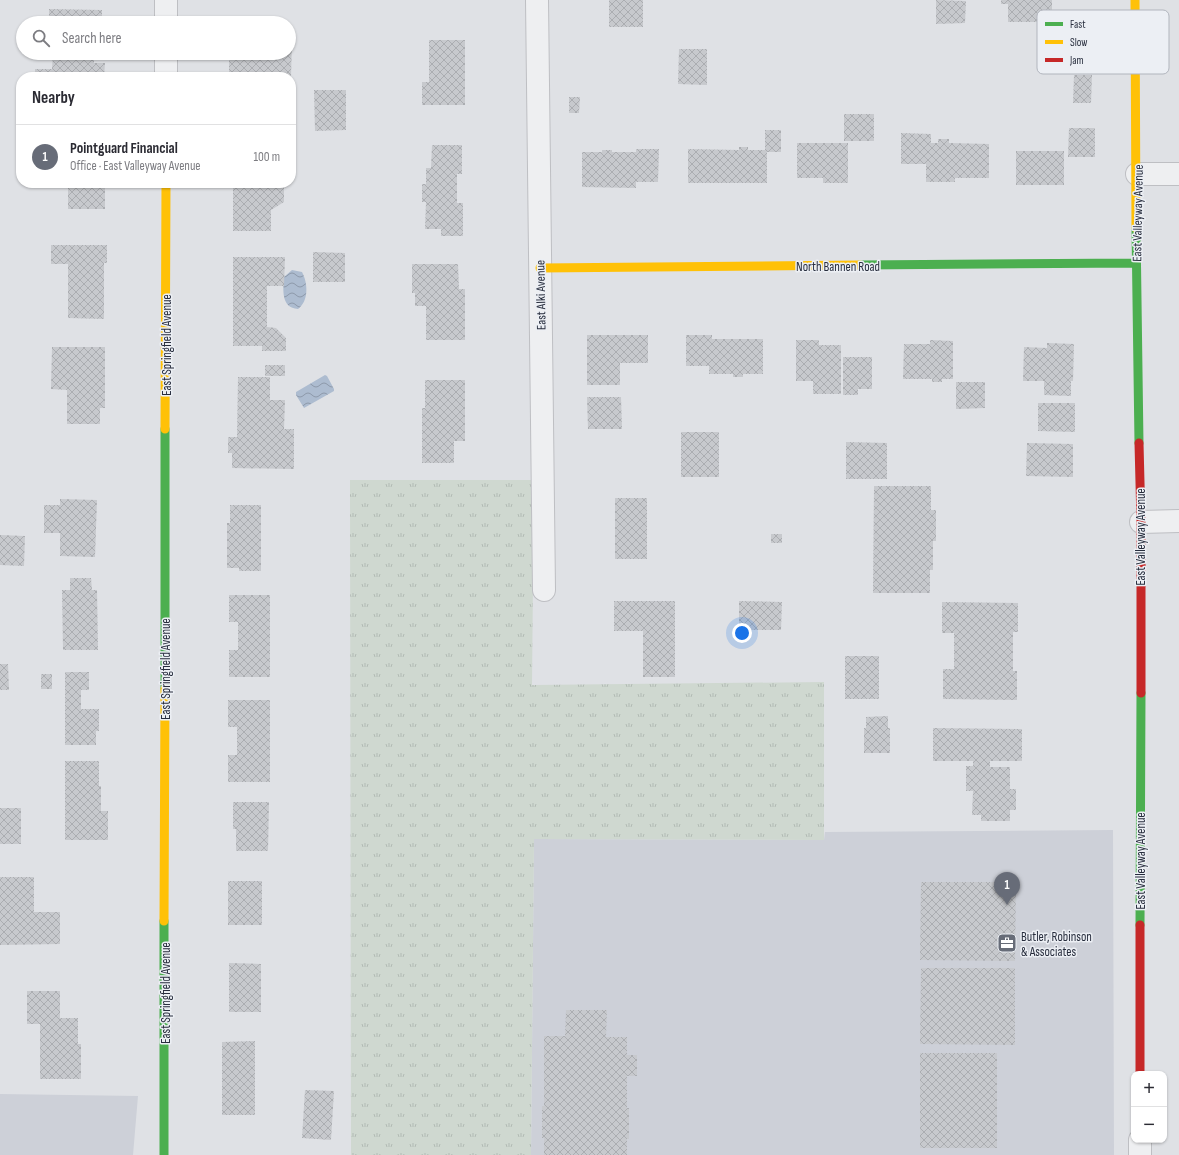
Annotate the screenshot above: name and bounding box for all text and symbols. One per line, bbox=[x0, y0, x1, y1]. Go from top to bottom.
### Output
legend bbox=[1037, 10, 1169, 74]
search box bbox=[16, 16, 296, 60]
text: Fast bbox=[1070, 18, 1086, 31]
icon: search bbox=[30, 27, 52, 49]
text: Search here bbox=[62, 29, 122, 48]
text: Slow bbox=[1070, 36, 1087, 49]
text: Jam bbox=[1069, 54, 1084, 67]
text: Nearby bbox=[32, 88, 75, 108]
text: Pointguard Financial bbox=[70, 139, 178, 158]
text: 1 bbox=[42, 149, 48, 165]
text: 100 m bbox=[253, 149, 280, 165]
text: Office · East Valleyway Avenue bbox=[70, 158, 201, 174]
street label: East Valleyway Avenue bbox=[1129, 164, 1147, 262]
street label: North Bannen Road bbox=[796, 259, 880, 275]
street label: East Alki Avenue bbox=[532, 260, 550, 330]
street label: East Springfield Avenue bbox=[159, 294, 175, 396]
street label: East Valleyway Avenue bbox=[1133, 488, 1149, 586]
street label: East Springfield Avenue bbox=[158, 618, 174, 720]
your location bbox=[732, 623, 752, 643]
street label: East Valleyway Avenue bbox=[1133, 812, 1149, 910]
pin: 1 bbox=[994, 872, 1020, 905]
place label: Butler, Robinson & Associates bbox=[1021, 929, 1092, 960]
office icon: Butler, Robinson & Associates bbox=[996, 932, 1018, 954]
street label: East Springfield Avenue bbox=[158, 942, 174, 1044]
map controls bbox=[1131, 1071, 1167, 1143]
button: + bbox=[1131, 1071, 1167, 1107]
button: − bbox=[1131, 1107, 1167, 1143]

